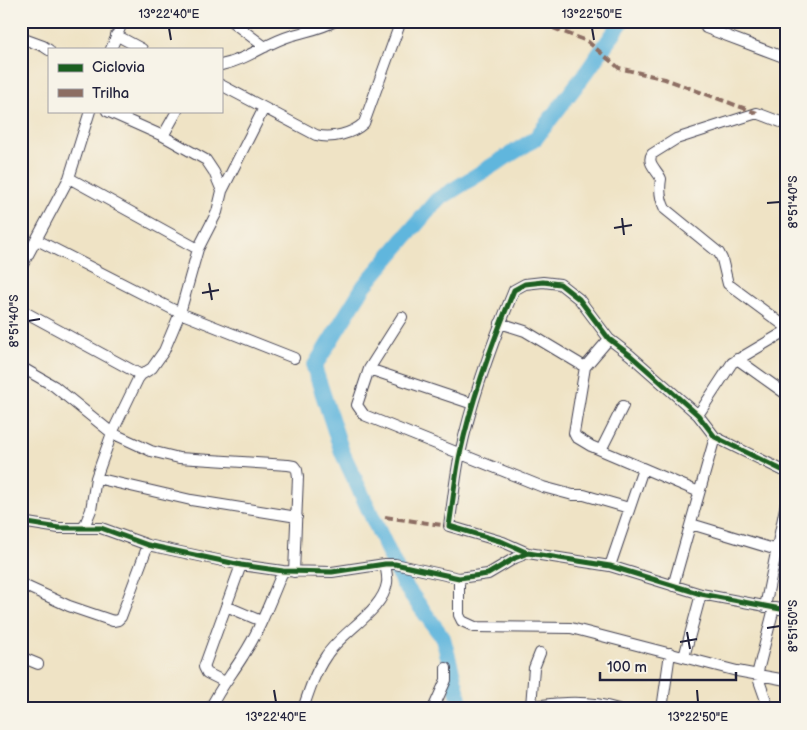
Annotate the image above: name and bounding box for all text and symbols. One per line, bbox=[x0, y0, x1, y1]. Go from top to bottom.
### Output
text: 13°22'40"E bbox=[139, 7, 200, 22]
text: 13°22'50"E bbox=[562, 7, 622, 22]
legend bbox=[48, 48, 222, 112]
text: Ciclovia bbox=[92, 58, 145, 77]
text: Trilha bbox=[92, 84, 129, 103]
text: 8°51'40"S bbox=[786, 176, 801, 228]
text: 8°51'40"S bbox=[7, 295, 22, 347]
text: 8°51'50"S bbox=[786, 600, 801, 652]
scale bar bbox=[600, 650, 736, 682]
text: 100 m bbox=[607, 658, 647, 677]
text: 13°22'40"E bbox=[246, 710, 307, 725]
text: 13°22'50"E bbox=[668, 710, 728, 725]

